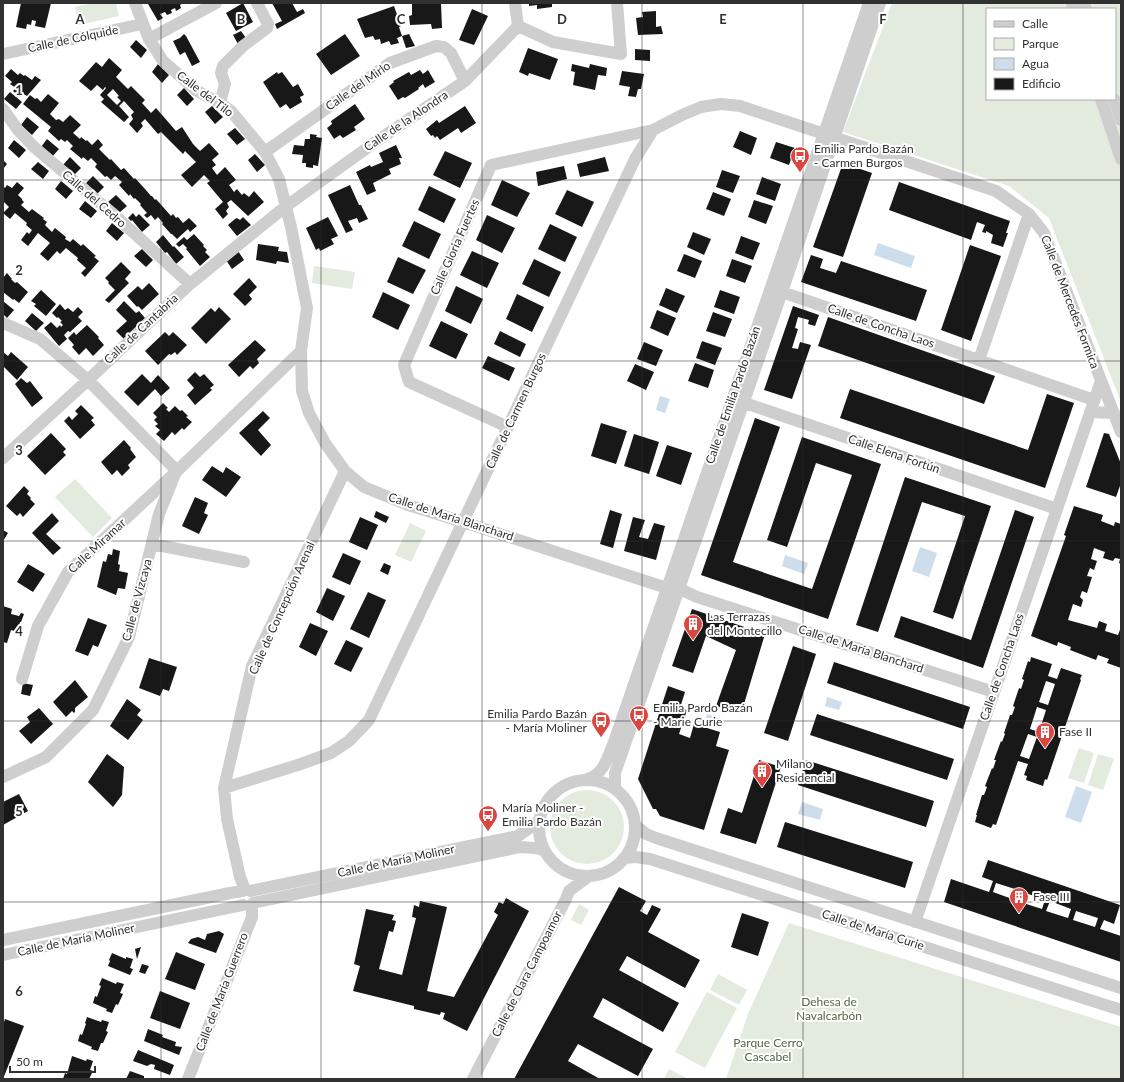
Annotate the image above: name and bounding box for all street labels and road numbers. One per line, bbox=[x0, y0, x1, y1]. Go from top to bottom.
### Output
street label: Calle de Cólquide bbox=[26, 22, 119, 55]
street label: Calle del Mirlo bbox=[322, 58, 393, 114]
street label: Calle del Tilo bbox=[174, 67, 237, 120]
street label: Calle de la Alondra bbox=[361, 87, 451, 154]
street label: Calle del Cedro bbox=[59, 167, 130, 231]
street label: Calle Gloria Fuertes bbox=[427, 197, 482, 297]
street label: Calle de Mercedes Formica bbox=[1038, 233, 1103, 371]
street label: Calle de Cantabria bbox=[100, 290, 181, 367]
street label: Calle de Concha Laos bbox=[826, 300, 937, 351]
street label: Calle de Emilia Pardo Bazán bbox=[702, 324, 763, 466]
street label: Calle de Carmen Burgos bbox=[482, 350, 549, 471]
street label: Calle Elena Fortún bbox=[846, 431, 942, 476]
street label: Calle de María Blanchard bbox=[387, 489, 516, 544]
street label: Calle Miramar bbox=[65, 515, 129, 576]
street label: Calle de Concepción Arenal bbox=[245, 539, 318, 677]
street label: Calle de Vizcaya bbox=[118, 557, 155, 643]
street label: Calle de Concha Laos bbox=[976, 611, 1027, 722]
street label: Calle de María Blanchard bbox=[797, 621, 926, 676]
street label: Calle de María Moliner bbox=[336, 841, 456, 880]
street label: Calle de María Curie bbox=[820, 906, 926, 953]
street label: Calle de Clara Campoamor bbox=[488, 908, 565, 1039]
street label: Calle de María Moliner bbox=[16, 920, 136, 959]
street label: Calle de María Guerrero bbox=[192, 930, 251, 1053]

